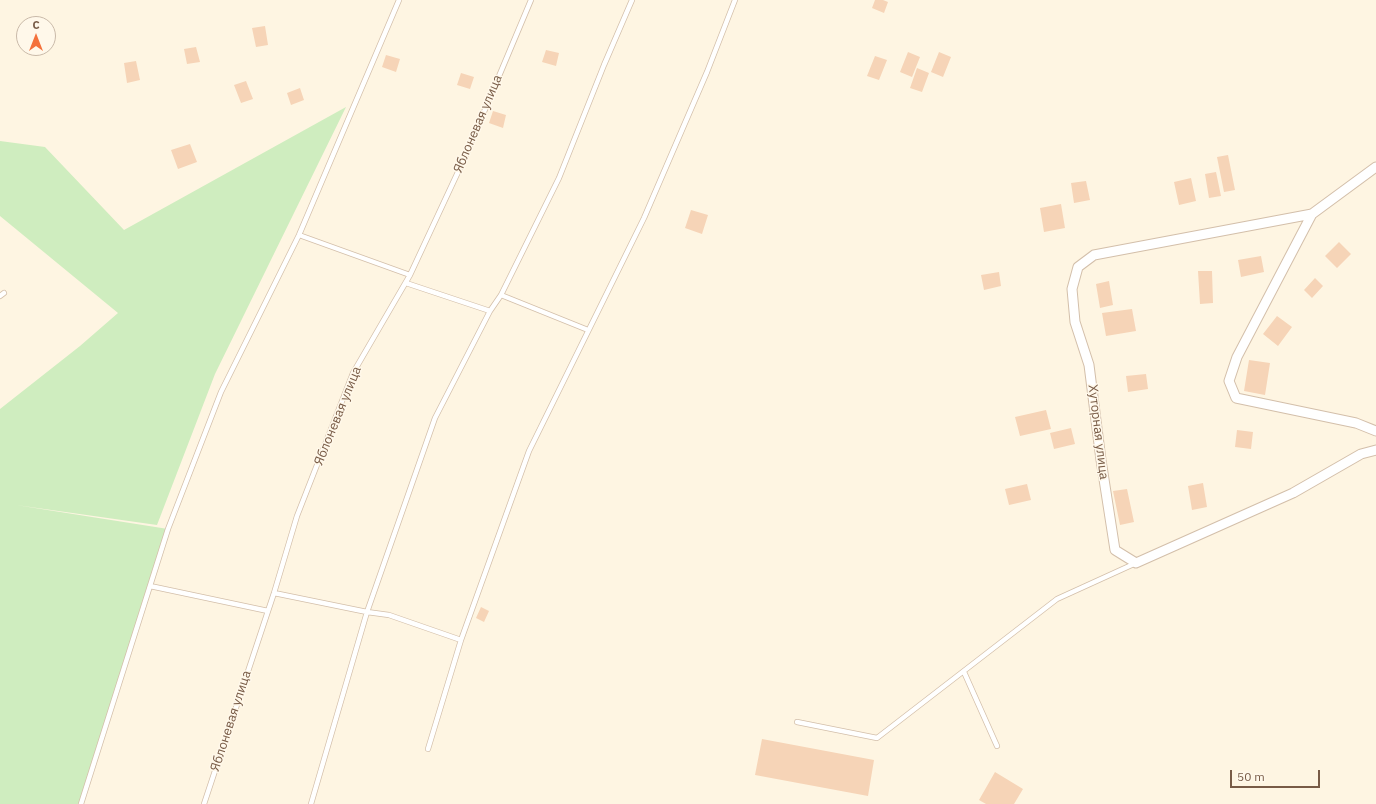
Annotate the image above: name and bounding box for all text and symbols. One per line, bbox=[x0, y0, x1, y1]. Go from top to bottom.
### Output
north arrow bbox=[16, 16, 56, 56]
text: С bbox=[32, 18, 40, 32]
street label: Яблоневая улица bbox=[450, 73, 506, 175]
street label: Яблоневая улица bbox=[311, 364, 365, 468]
street label: Хуторная улица bbox=[1084, 383, 1112, 481]
street label: Яблоневая улица bbox=[207, 669, 255, 773]
scale bar bbox=[1232, 762, 1322, 788]
text: 50 m bbox=[1237, 769, 1265, 784]

